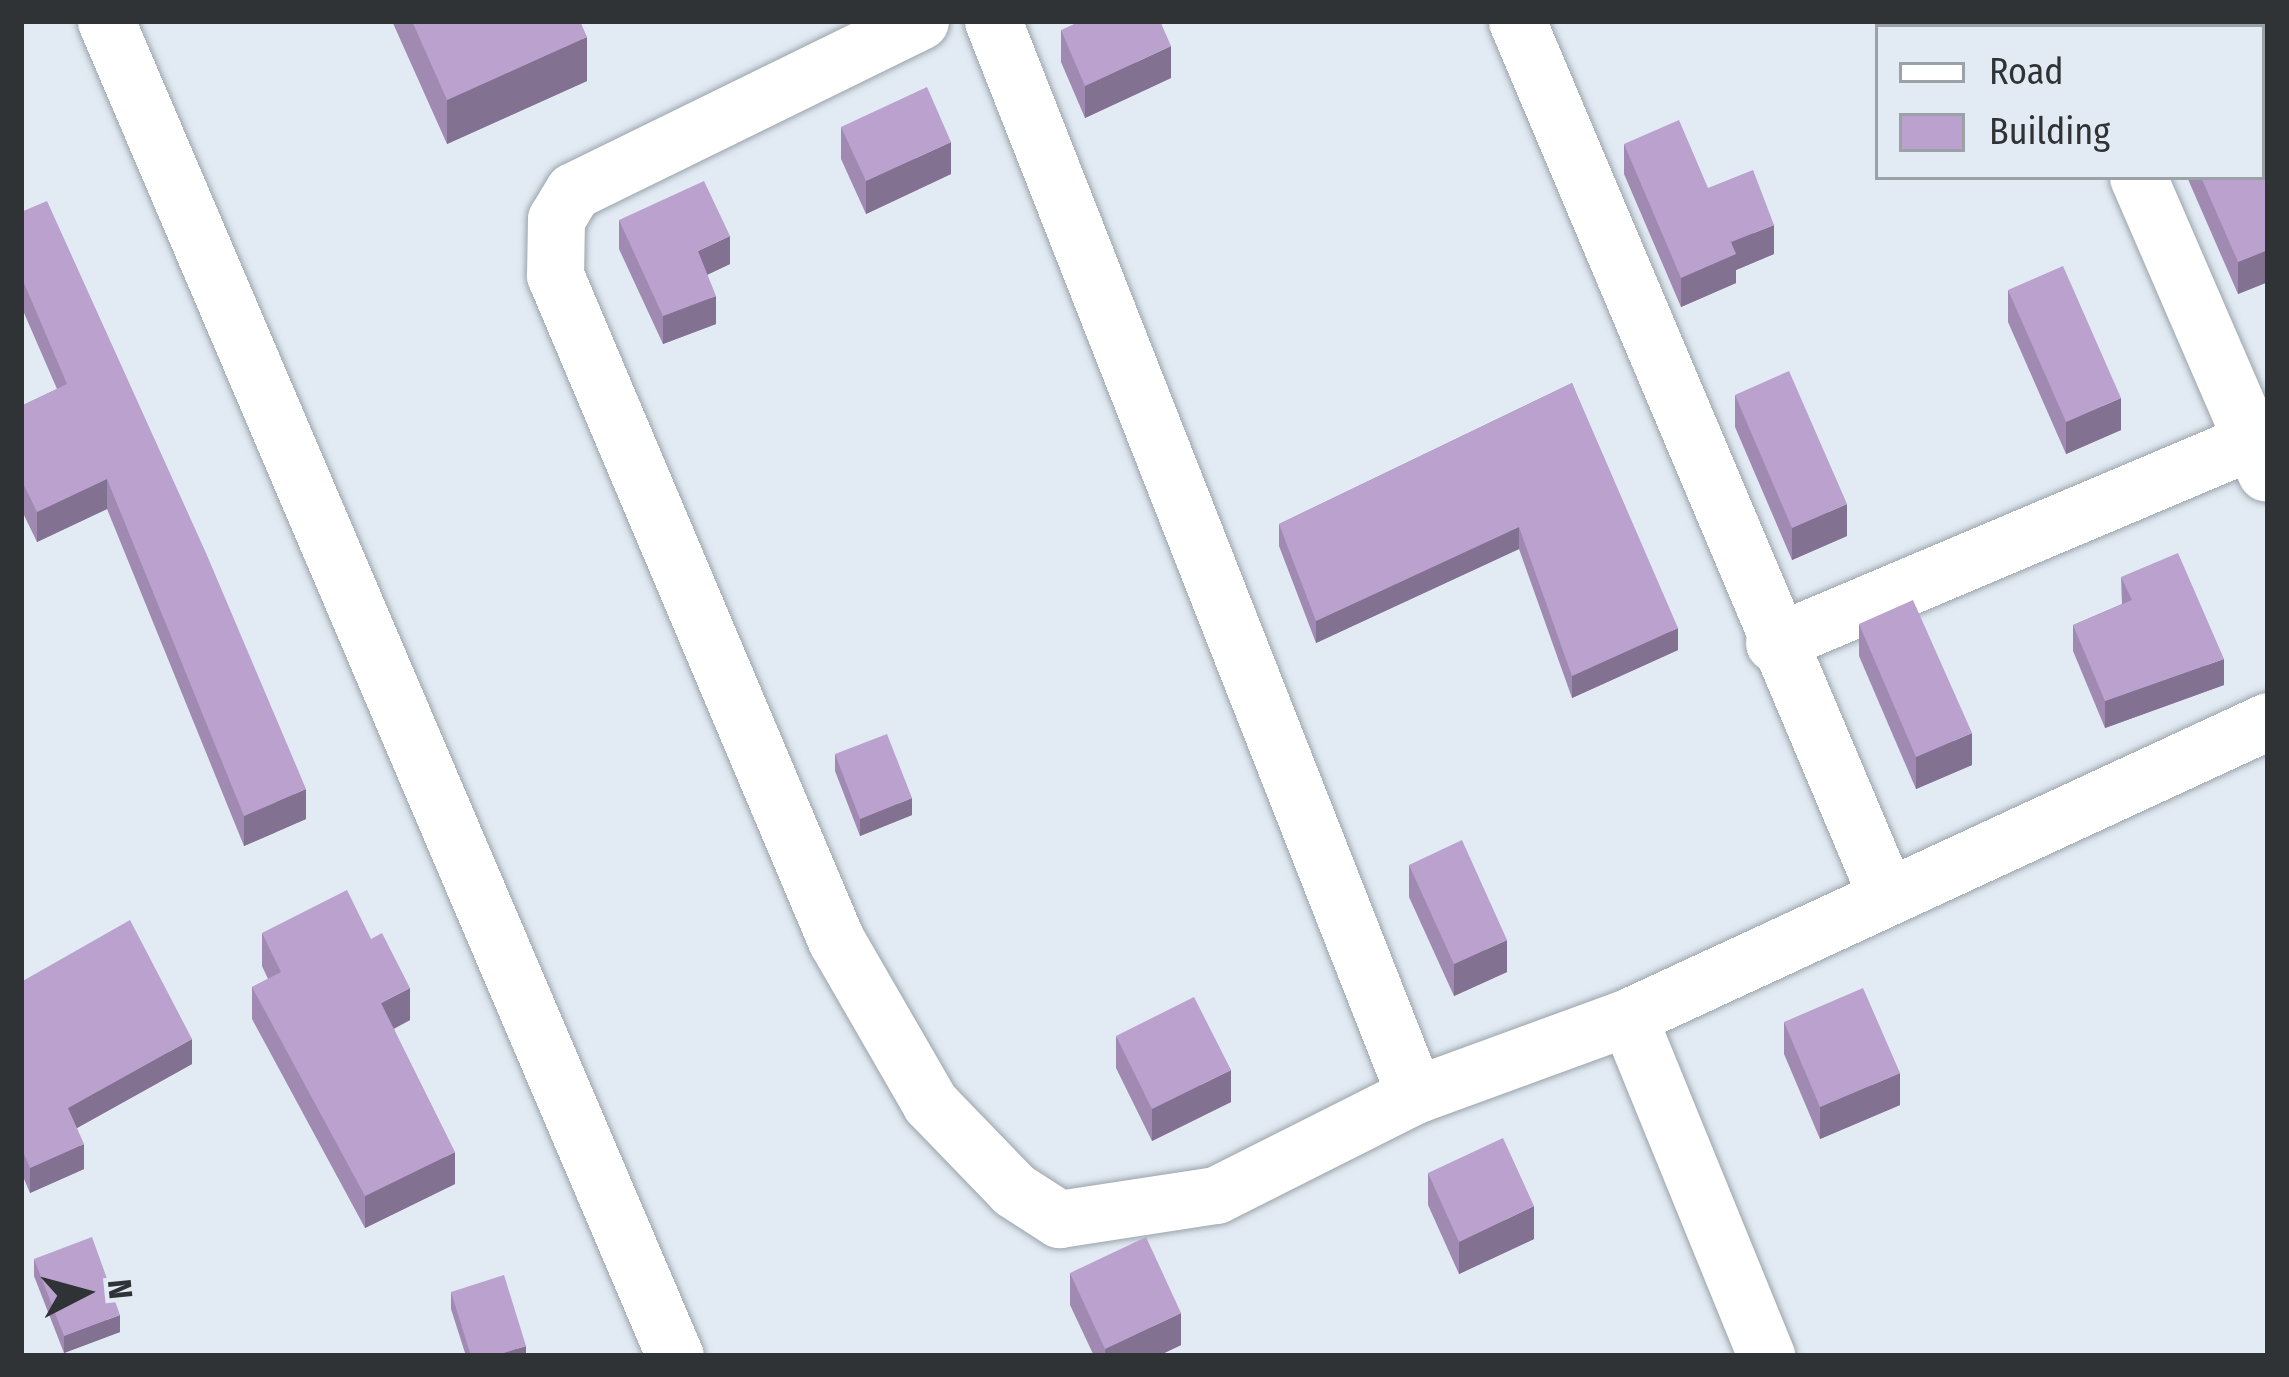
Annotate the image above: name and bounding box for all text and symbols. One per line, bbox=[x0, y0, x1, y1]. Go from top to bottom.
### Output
legend bbox=[1875, 24, 2265, 180]
text: Road bbox=[1989, 50, 2064, 94]
text: Building bbox=[1989, 110, 2110, 154]
north arrow bbox=[24, 1233, 144, 1353]
text: N bbox=[99, 1277, 141, 1301]

